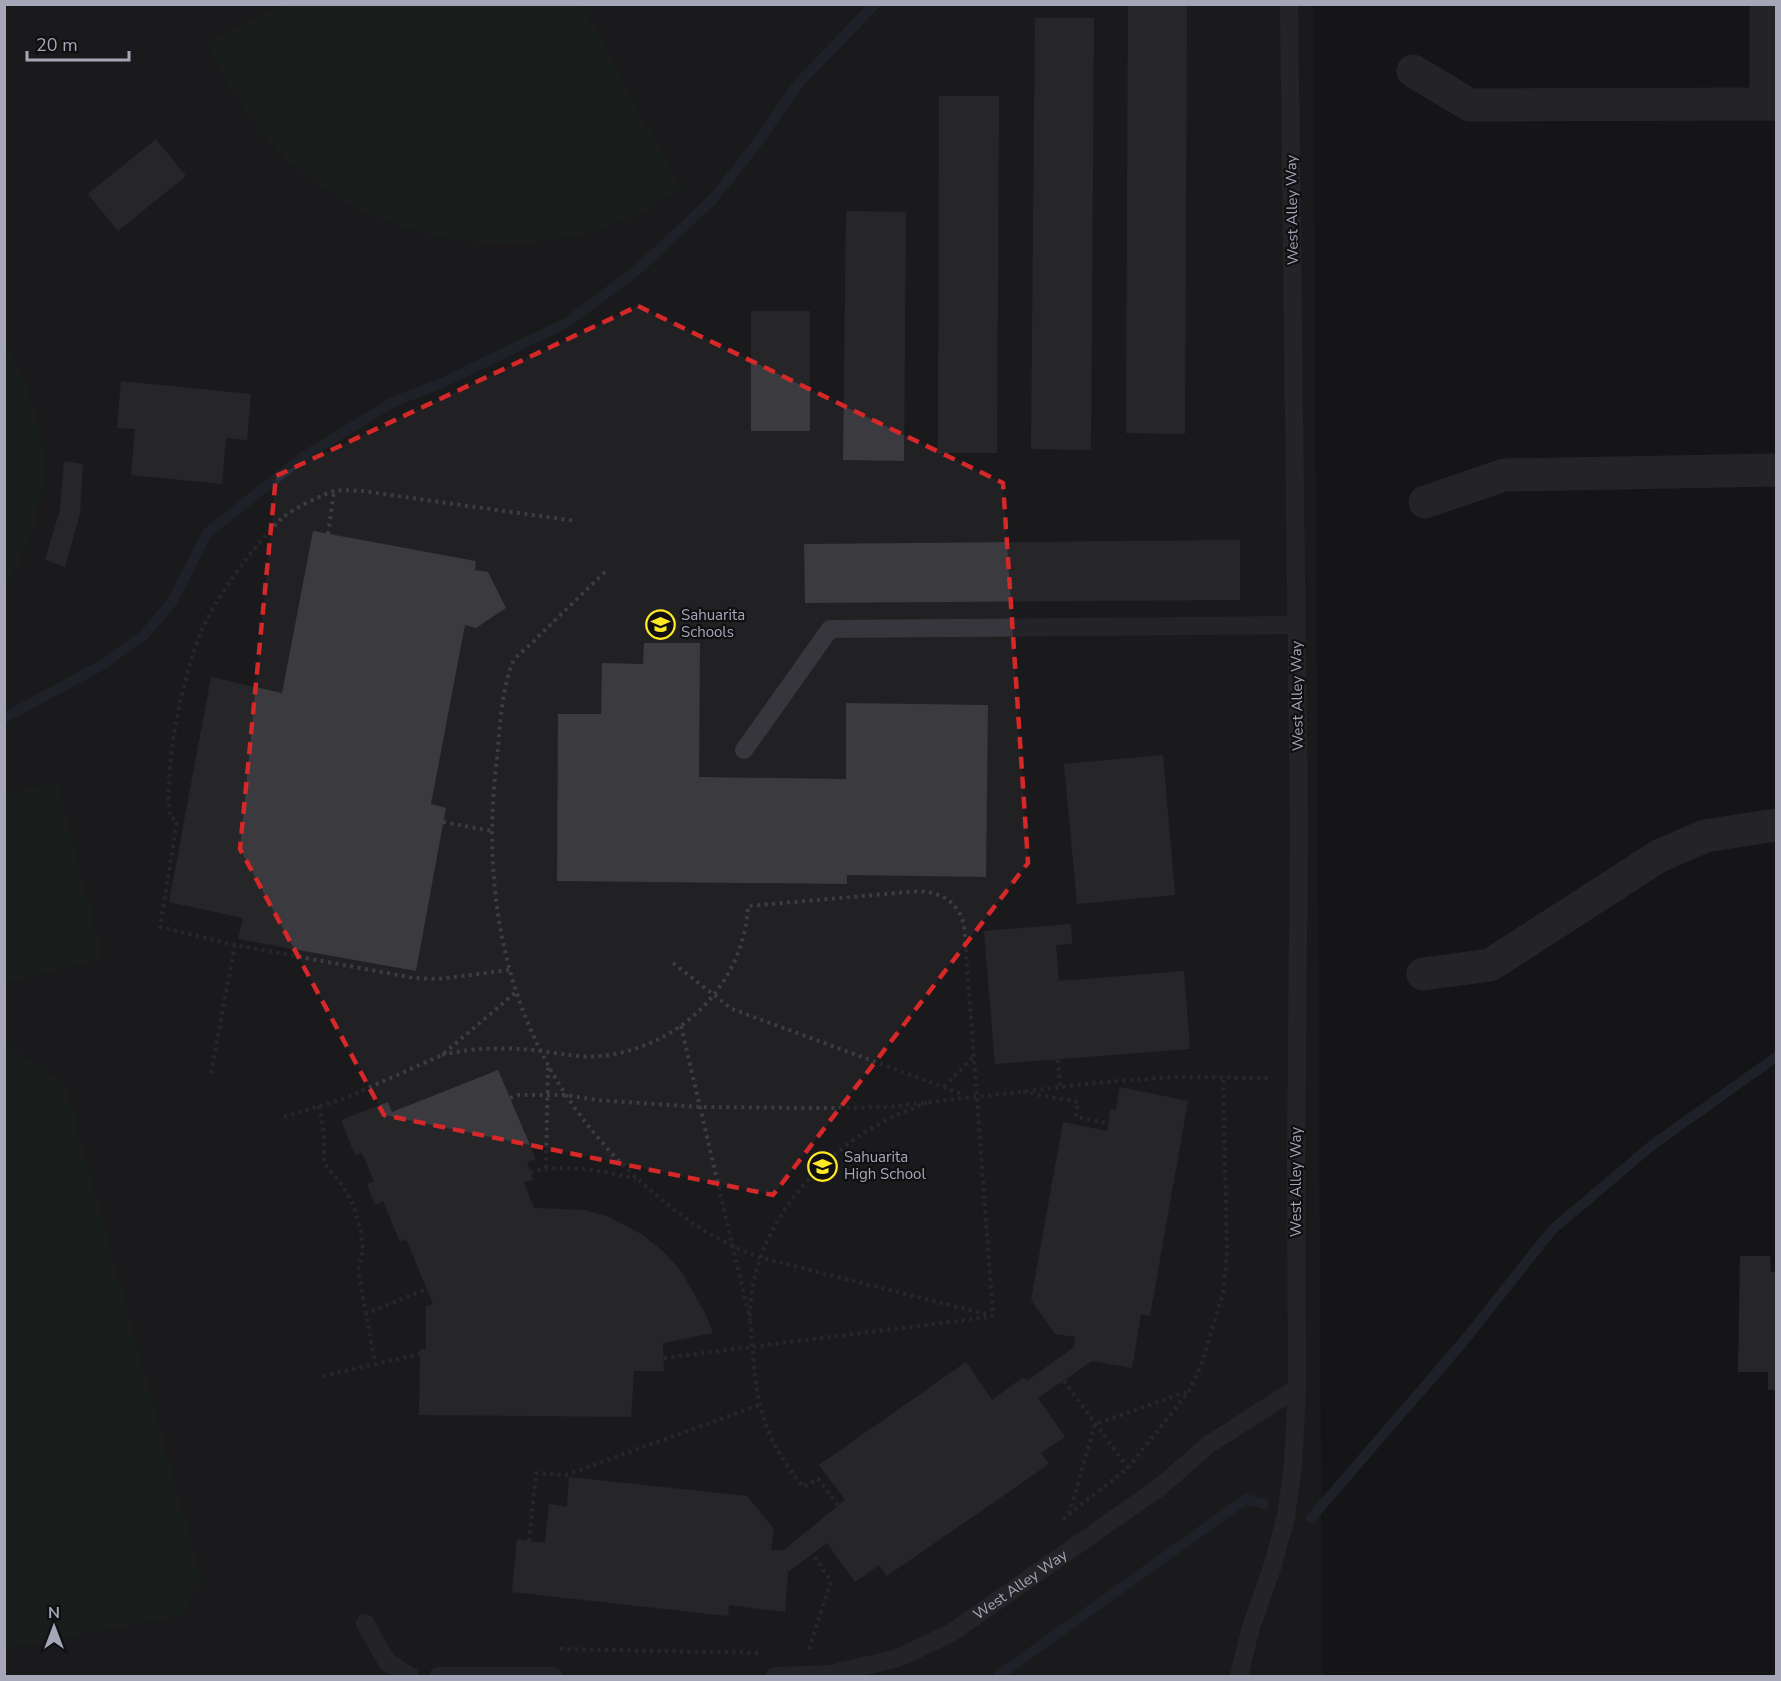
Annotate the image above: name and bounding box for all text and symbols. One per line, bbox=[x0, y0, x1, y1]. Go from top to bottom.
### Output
scale bar bbox=[27, 24, 129, 62]
text: 20 m bbox=[36, 33, 78, 57]
street label: West Alley Way bbox=[1281, 154, 1303, 265]
place label: Sahuarita Schools bbox=[681, 605, 745, 642]
school or university icon: Sahuarita Schools bbox=[644, 608, 676, 640]
street label: West Alley Way bbox=[1286, 640, 1308, 751]
street label: West Alley Way bbox=[1286, 1127, 1306, 1237]
place label: Sahuarita High School bbox=[844, 1147, 926, 1184]
school or university icon: Sahuarita High School bbox=[807, 1150, 839, 1182]
street label: West Alley Way bbox=[969, 1545, 1071, 1624]
north arrow bbox=[24, 1597, 84, 1657]
text: N bbox=[48, 1602, 60, 1624]

